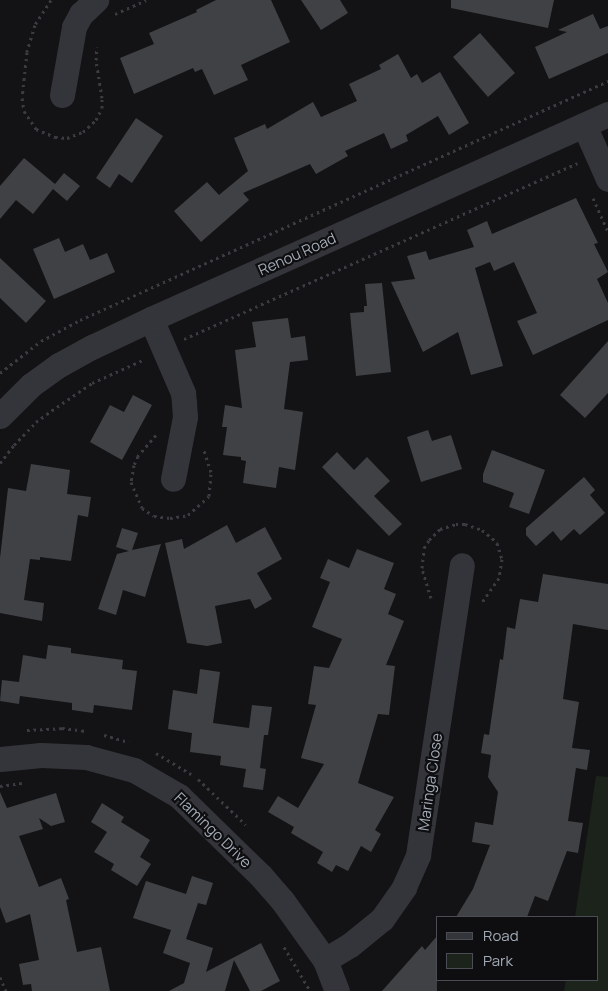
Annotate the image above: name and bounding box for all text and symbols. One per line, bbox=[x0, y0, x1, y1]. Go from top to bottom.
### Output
street label: Renou Road bbox=[255, 229, 339, 279]
street label: Maringa Close bbox=[414, 732, 446, 832]
street label: Flamingo Drive bbox=[171, 789, 255, 871]
legend bbox=[436, 916, 598, 981]
text: Road bbox=[483, 925, 519, 946]
text: Park bbox=[483, 950, 513, 971]

